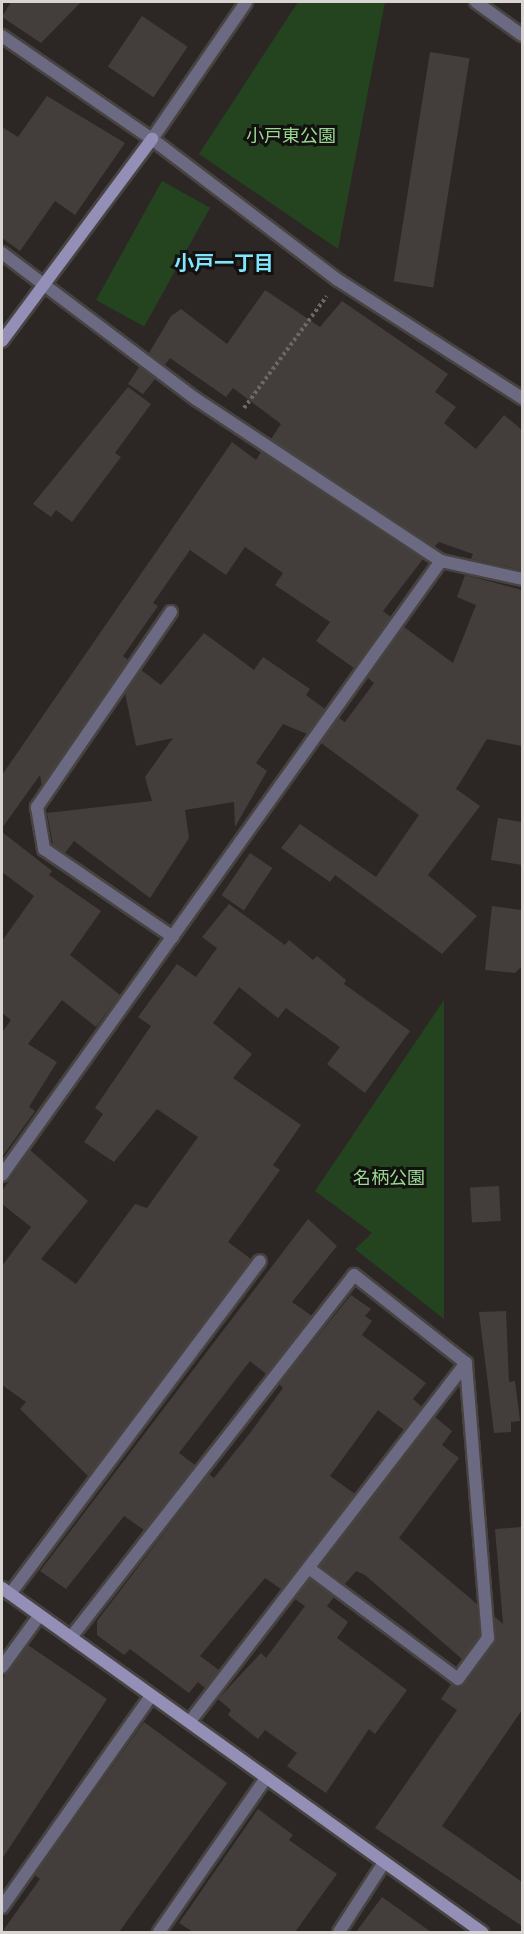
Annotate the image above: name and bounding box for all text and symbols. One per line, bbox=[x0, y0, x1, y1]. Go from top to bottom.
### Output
park label: 小戸東公園 bbox=[246, 125, 336, 147]
district label: 小戸一丁目 bbox=[174, 251, 274, 275]
park label: 名柄公園 bbox=[353, 1167, 425, 1189]

